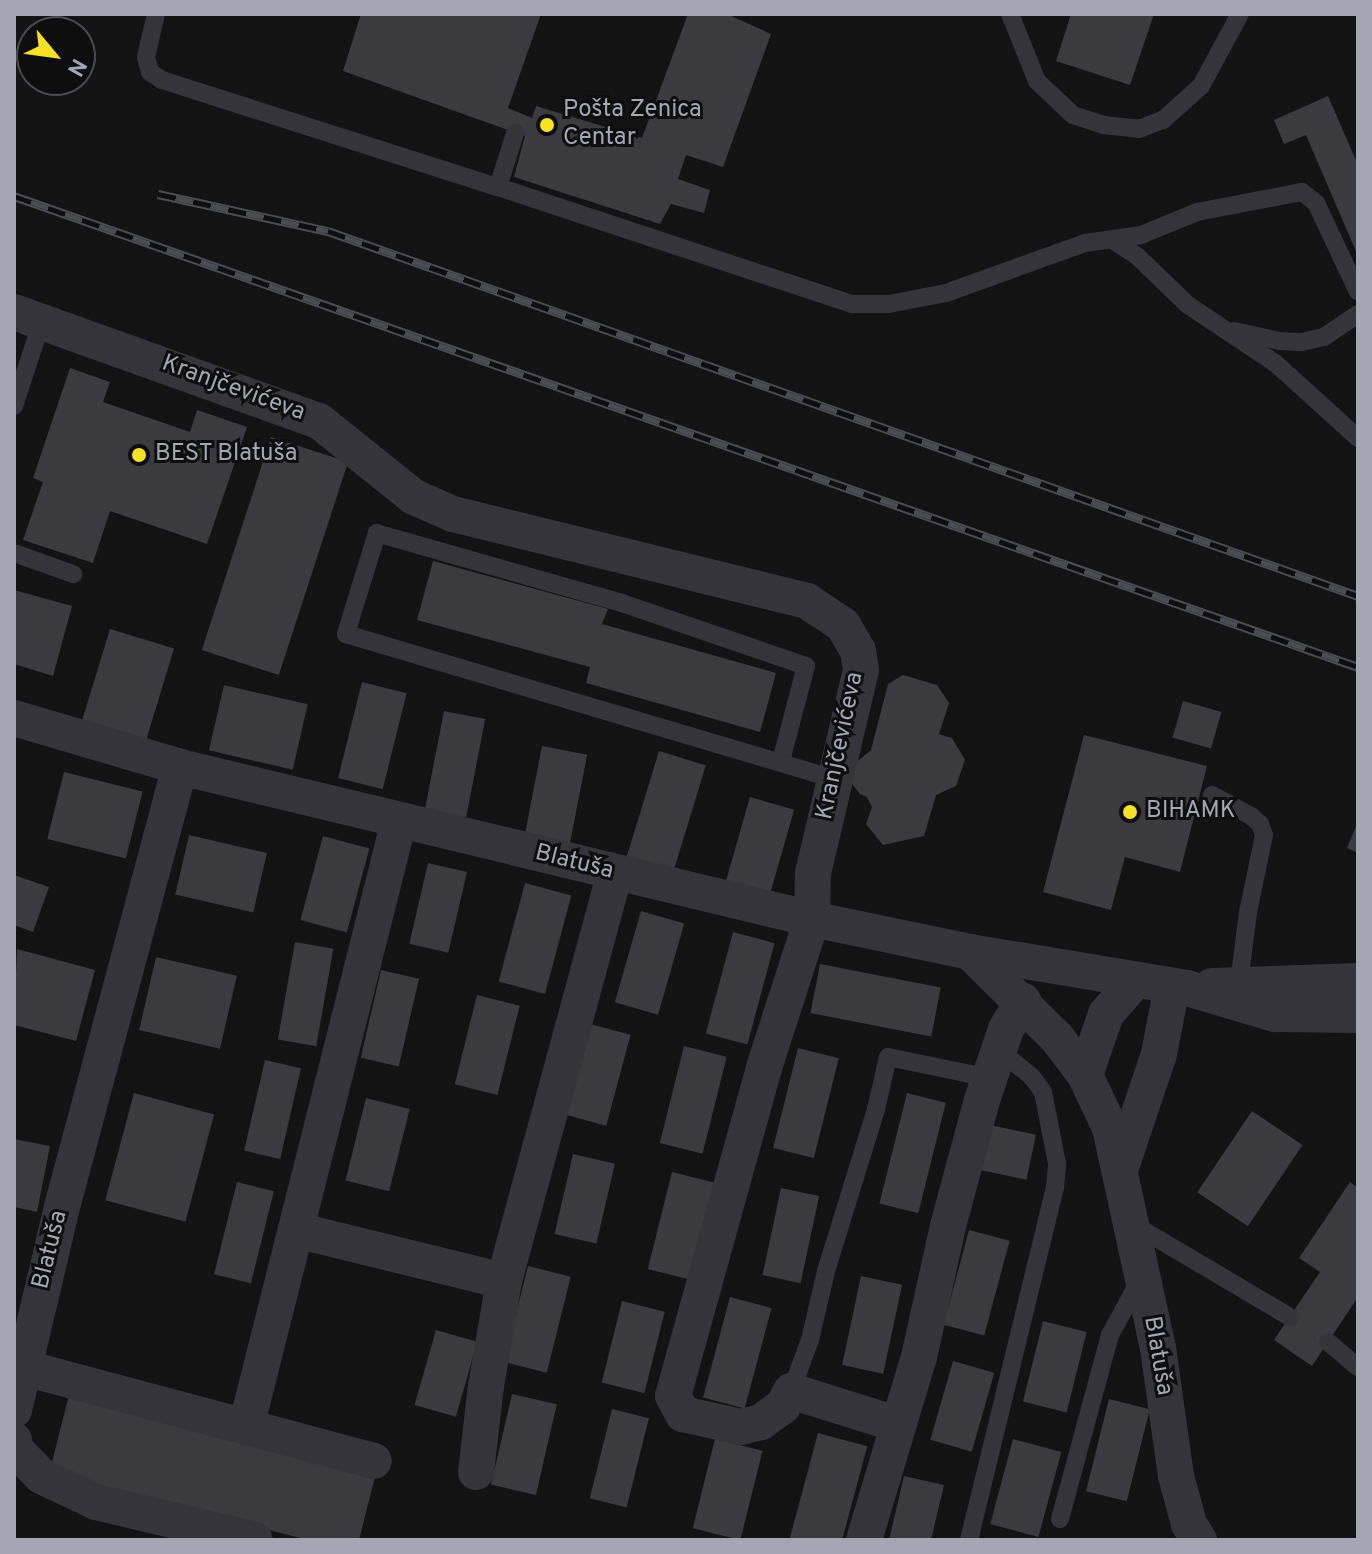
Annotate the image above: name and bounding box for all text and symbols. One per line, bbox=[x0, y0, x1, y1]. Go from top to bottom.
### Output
north arrow bbox=[16, 16, 96, 96]
text: N bbox=[60, 53, 91, 80]
place label: Pošta Zenica Centar bbox=[563, 97, 702, 153]
marker: Pošta Zenica Centar bbox=[538, 116, 556, 134]
street label: Kranjčevićeva bbox=[158, 350, 308, 428]
place label: BEST Blatuša bbox=[155, 441, 298, 469]
marker: BEST Blatuša bbox=[130, 446, 148, 464]
street label: Kranjčevićeva bbox=[811, 670, 871, 822]
place label: BIHAMK bbox=[1146, 798, 1236, 826]
marker: BIHAMK bbox=[1121, 803, 1139, 821]
street label: Blatuša bbox=[532, 839, 616, 887]
street label: Blatuša bbox=[27, 1208, 75, 1292]
street label: Blatuša bbox=[1136, 1314, 1178, 1398]

